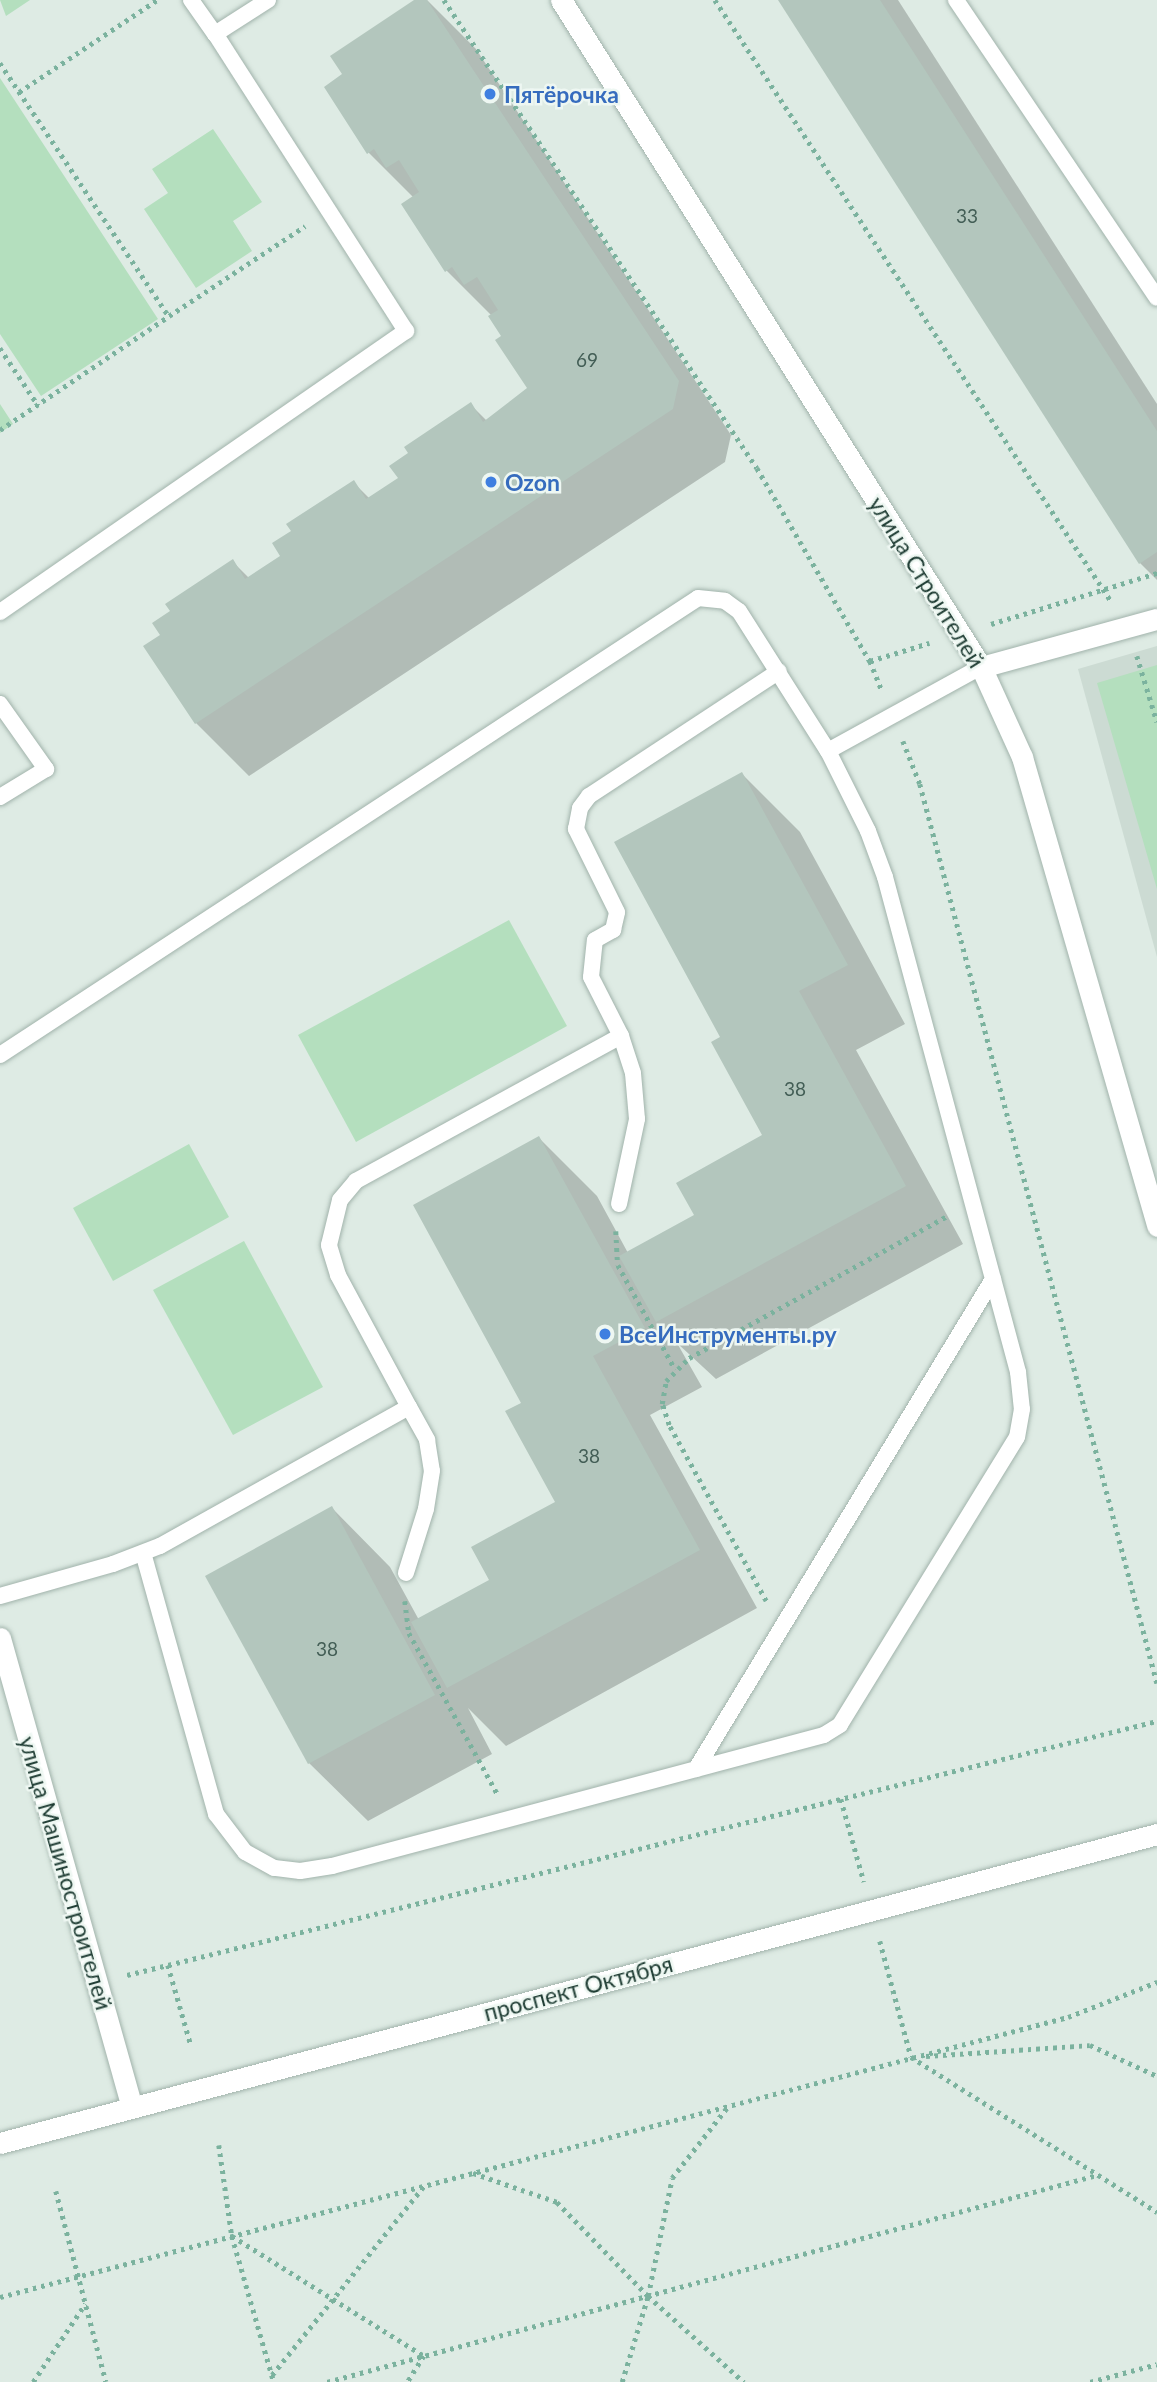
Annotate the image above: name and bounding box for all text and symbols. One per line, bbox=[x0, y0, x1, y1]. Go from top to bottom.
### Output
place label: Пятёрочка bbox=[504, 80, 619, 108]
marker: Пятёрочка bbox=[482, 86, 498, 102]
house number: 33 bbox=[956, 205, 978, 227]
house number: 69 bbox=[576, 349, 598, 371]
place label: Ozon bbox=[505, 468, 560, 496]
marker: Ozon bbox=[483, 474, 499, 490]
street label: улица Строителей bbox=[863, 491, 991, 673]
house number: 38 bbox=[784, 1078, 806, 1100]
place label: ВсеИнструменты.ру bbox=[619, 1320, 837, 1348]
marker: ВсеИнструменты.ру bbox=[597, 1326, 613, 1342]
house number: 38 bbox=[578, 1445, 600, 1467]
house number: 38 bbox=[316, 1638, 338, 1660]
street label: улица Машиностроителей bbox=[14, 1733, 118, 2013]
street label: проспект Октября bbox=[481, 1950, 675, 2026]

